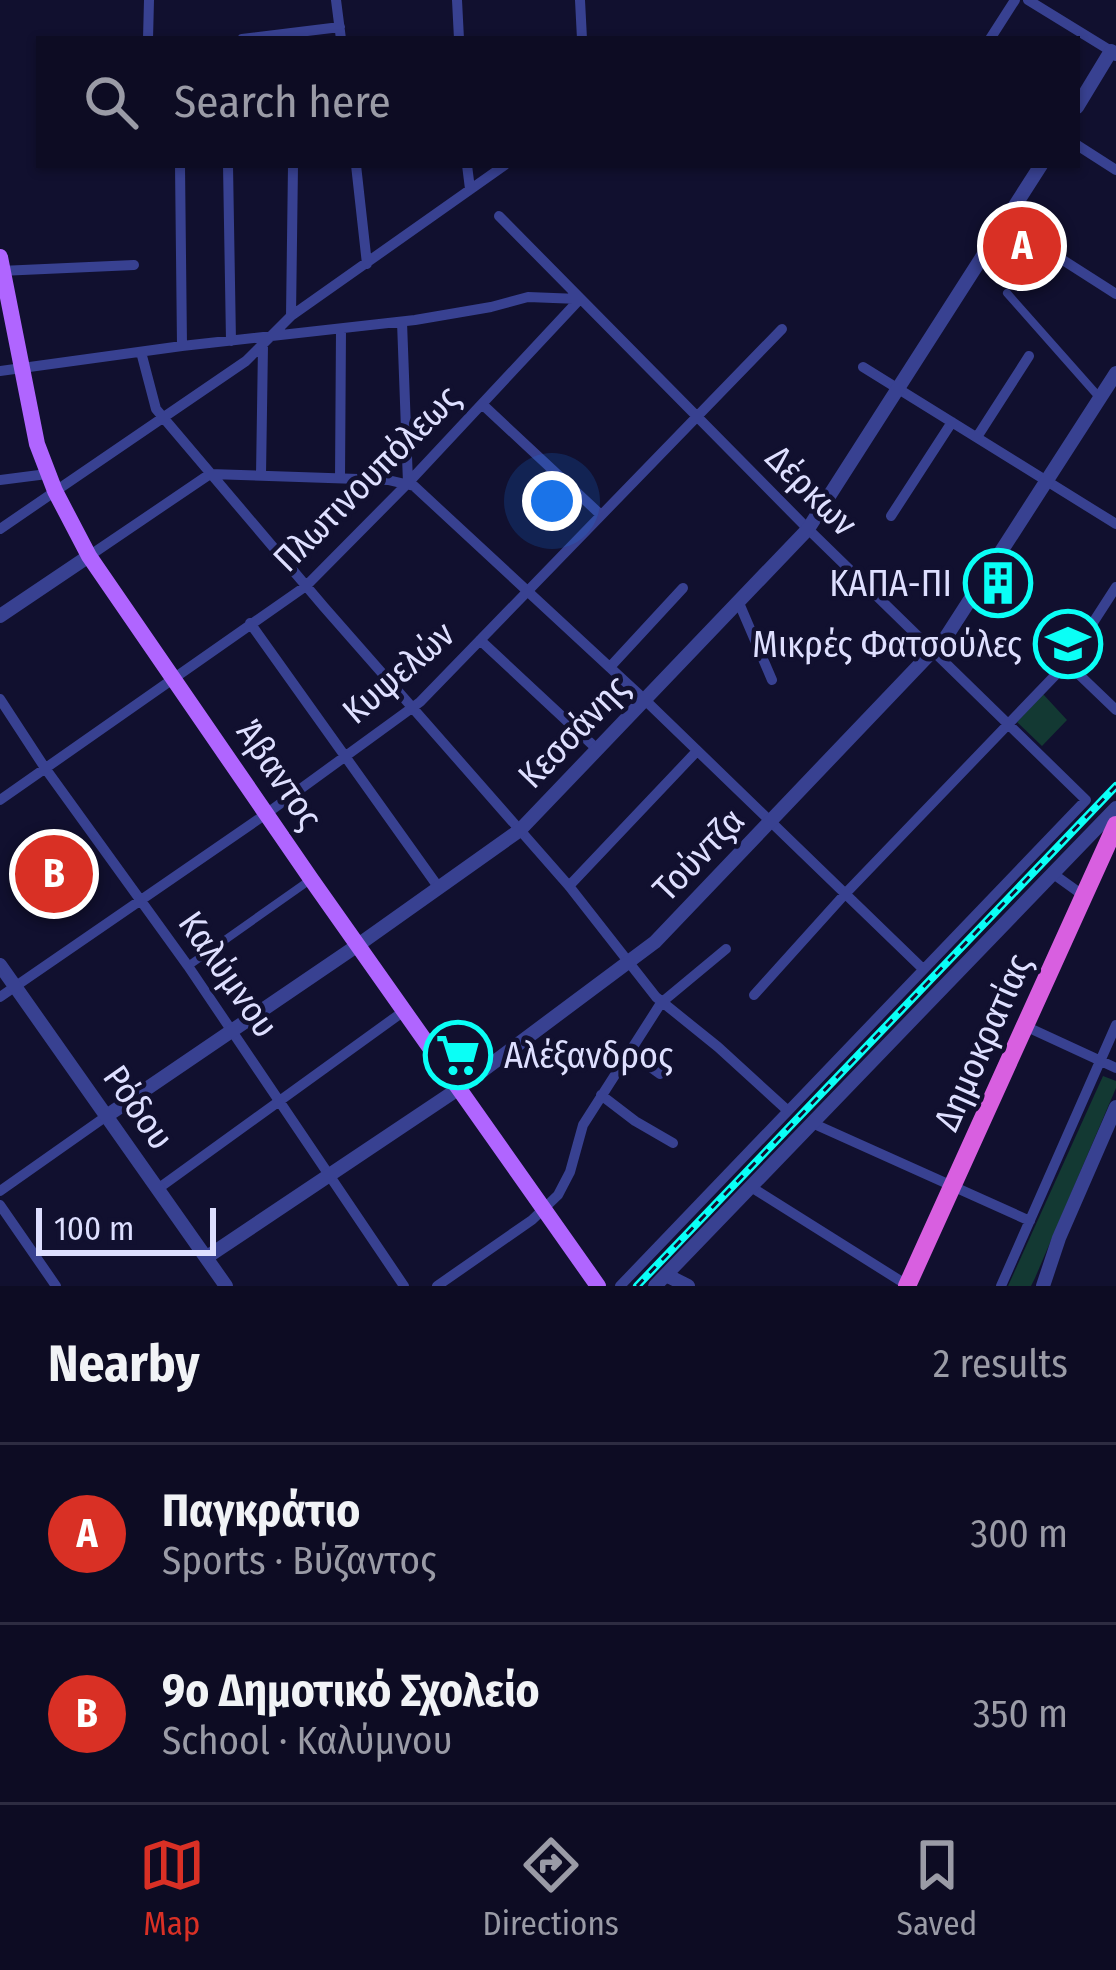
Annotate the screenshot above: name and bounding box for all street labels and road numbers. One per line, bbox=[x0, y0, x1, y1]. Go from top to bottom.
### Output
street label: Πλωτινουπόλεως bbox=[264, 376, 469, 581]
street label: Δέρκων bbox=[757, 436, 866, 546]
street label: Κυψελών bbox=[334, 612, 464, 733]
street label: Κεσσάνης bbox=[509, 666, 638, 798]
street label: Άβαντος bbox=[227, 711, 332, 838]
street label: Τούντζα bbox=[644, 799, 754, 911]
street label: Καλύμνου bbox=[169, 903, 287, 1046]
street label: Δημοκρατίας bbox=[924, 947, 1041, 1138]
street label: Ρόδου bbox=[94, 1057, 183, 1158]

